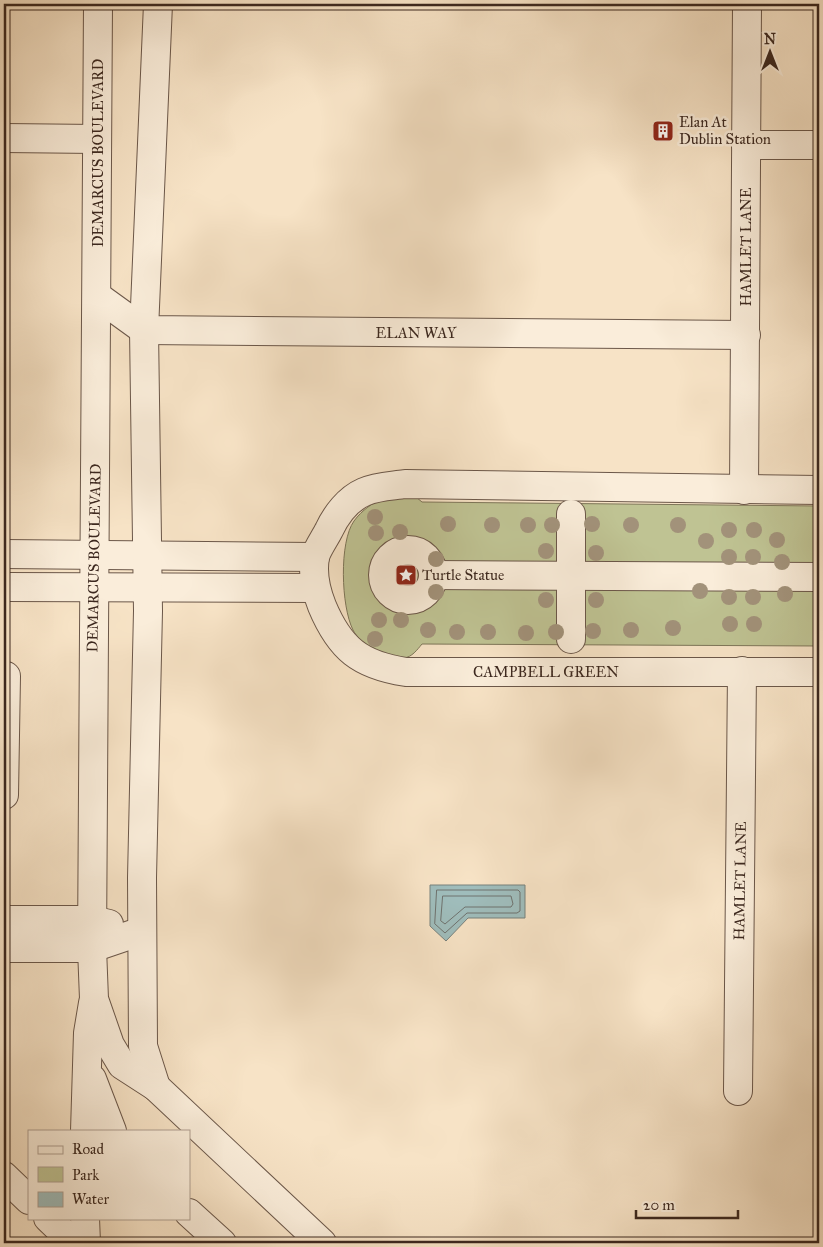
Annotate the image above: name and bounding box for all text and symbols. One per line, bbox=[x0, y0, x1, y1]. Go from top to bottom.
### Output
north arrow bbox=[746, 28, 796, 78]
text: N bbox=[764, 31, 776, 48]
street label: DEMARCUS BOULEVARD bbox=[89, 58, 107, 247]
place label: Elan At Dublin Station bbox=[679, 113, 771, 148]
building icon: Elan At Dublin Station bbox=[651, 119, 675, 143]
street label: HAMLET LANE bbox=[737, 187, 755, 306]
street label: ELAN WAY bbox=[375, 324, 457, 342]
street label: DEMARCUS BOULEVARD bbox=[83, 463, 105, 653]
place icon: Turtle Statue bbox=[394, 563, 418, 587]
place label: Turtle Statue bbox=[422, 566, 504, 584]
street label: CAMPBELL GREEN bbox=[473, 663, 619, 681]
street label: HAMLET LANE bbox=[730, 821, 750, 941]
legend bbox=[28, 1130, 190, 1220]
text: Road bbox=[72, 1140, 104, 1158]
text: Park bbox=[72, 1166, 99, 1184]
scale bar bbox=[636, 1187, 738, 1219]
text: Water bbox=[72, 1190, 109, 1208]
text: 20 m bbox=[643, 1196, 675, 1214]

